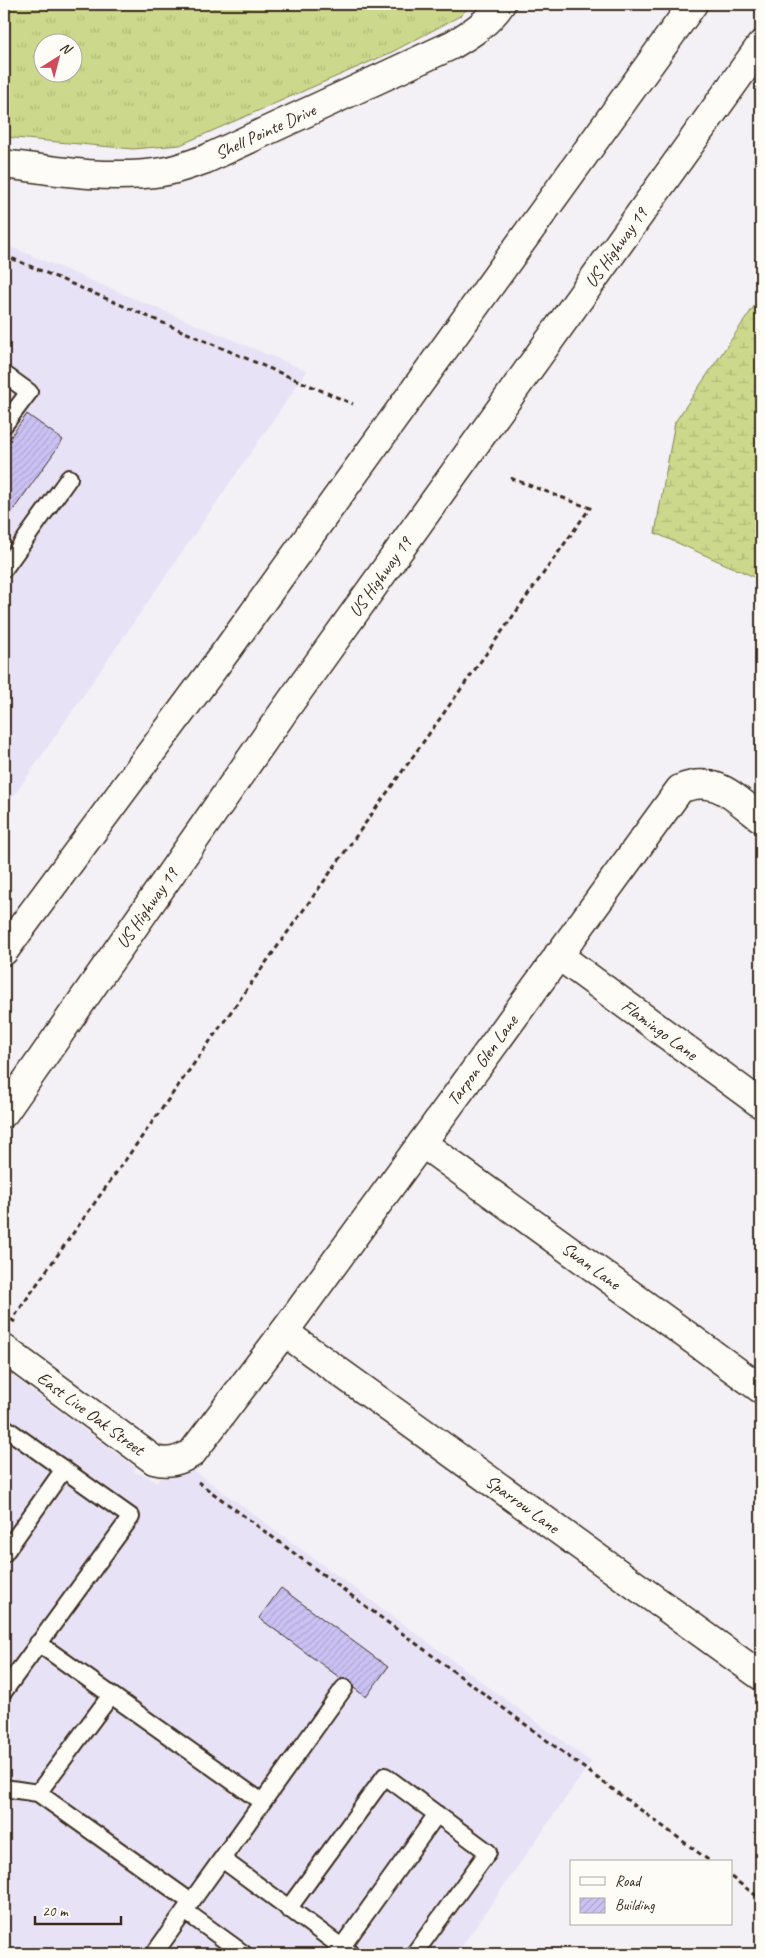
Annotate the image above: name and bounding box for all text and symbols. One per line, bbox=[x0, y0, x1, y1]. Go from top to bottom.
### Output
north arrow bbox=[32, 32, 82, 82]
text: N bbox=[57, 38, 76, 59]
street label: Shell Pointe Drive bbox=[212, 98, 320, 164]
street label: US Highway 19 bbox=[580, 202, 653, 292]
street label: US Highway 19 bbox=[344, 531, 417, 621]
street label: US Highway 19 bbox=[111, 862, 184, 952]
street label: Flamingo Lane bbox=[617, 994, 703, 1065]
street label: Tarpon Glen Lane bbox=[442, 1010, 523, 1110]
street label: Swan Lane bbox=[558, 1237, 626, 1295]
street label: East Live Oak Street bbox=[33, 1366, 150, 1461]
street label: Sparrow Lane bbox=[481, 1470, 564, 1539]
legend bbox=[570, 1860, 732, 1926]
text: Road bbox=[615, 1872, 642, 1891]
scale bar bbox=[35, 1893, 121, 1925]
text: Building bbox=[615, 1896, 655, 1915]
text: 20 m bbox=[42, 1902, 69, 1921]

